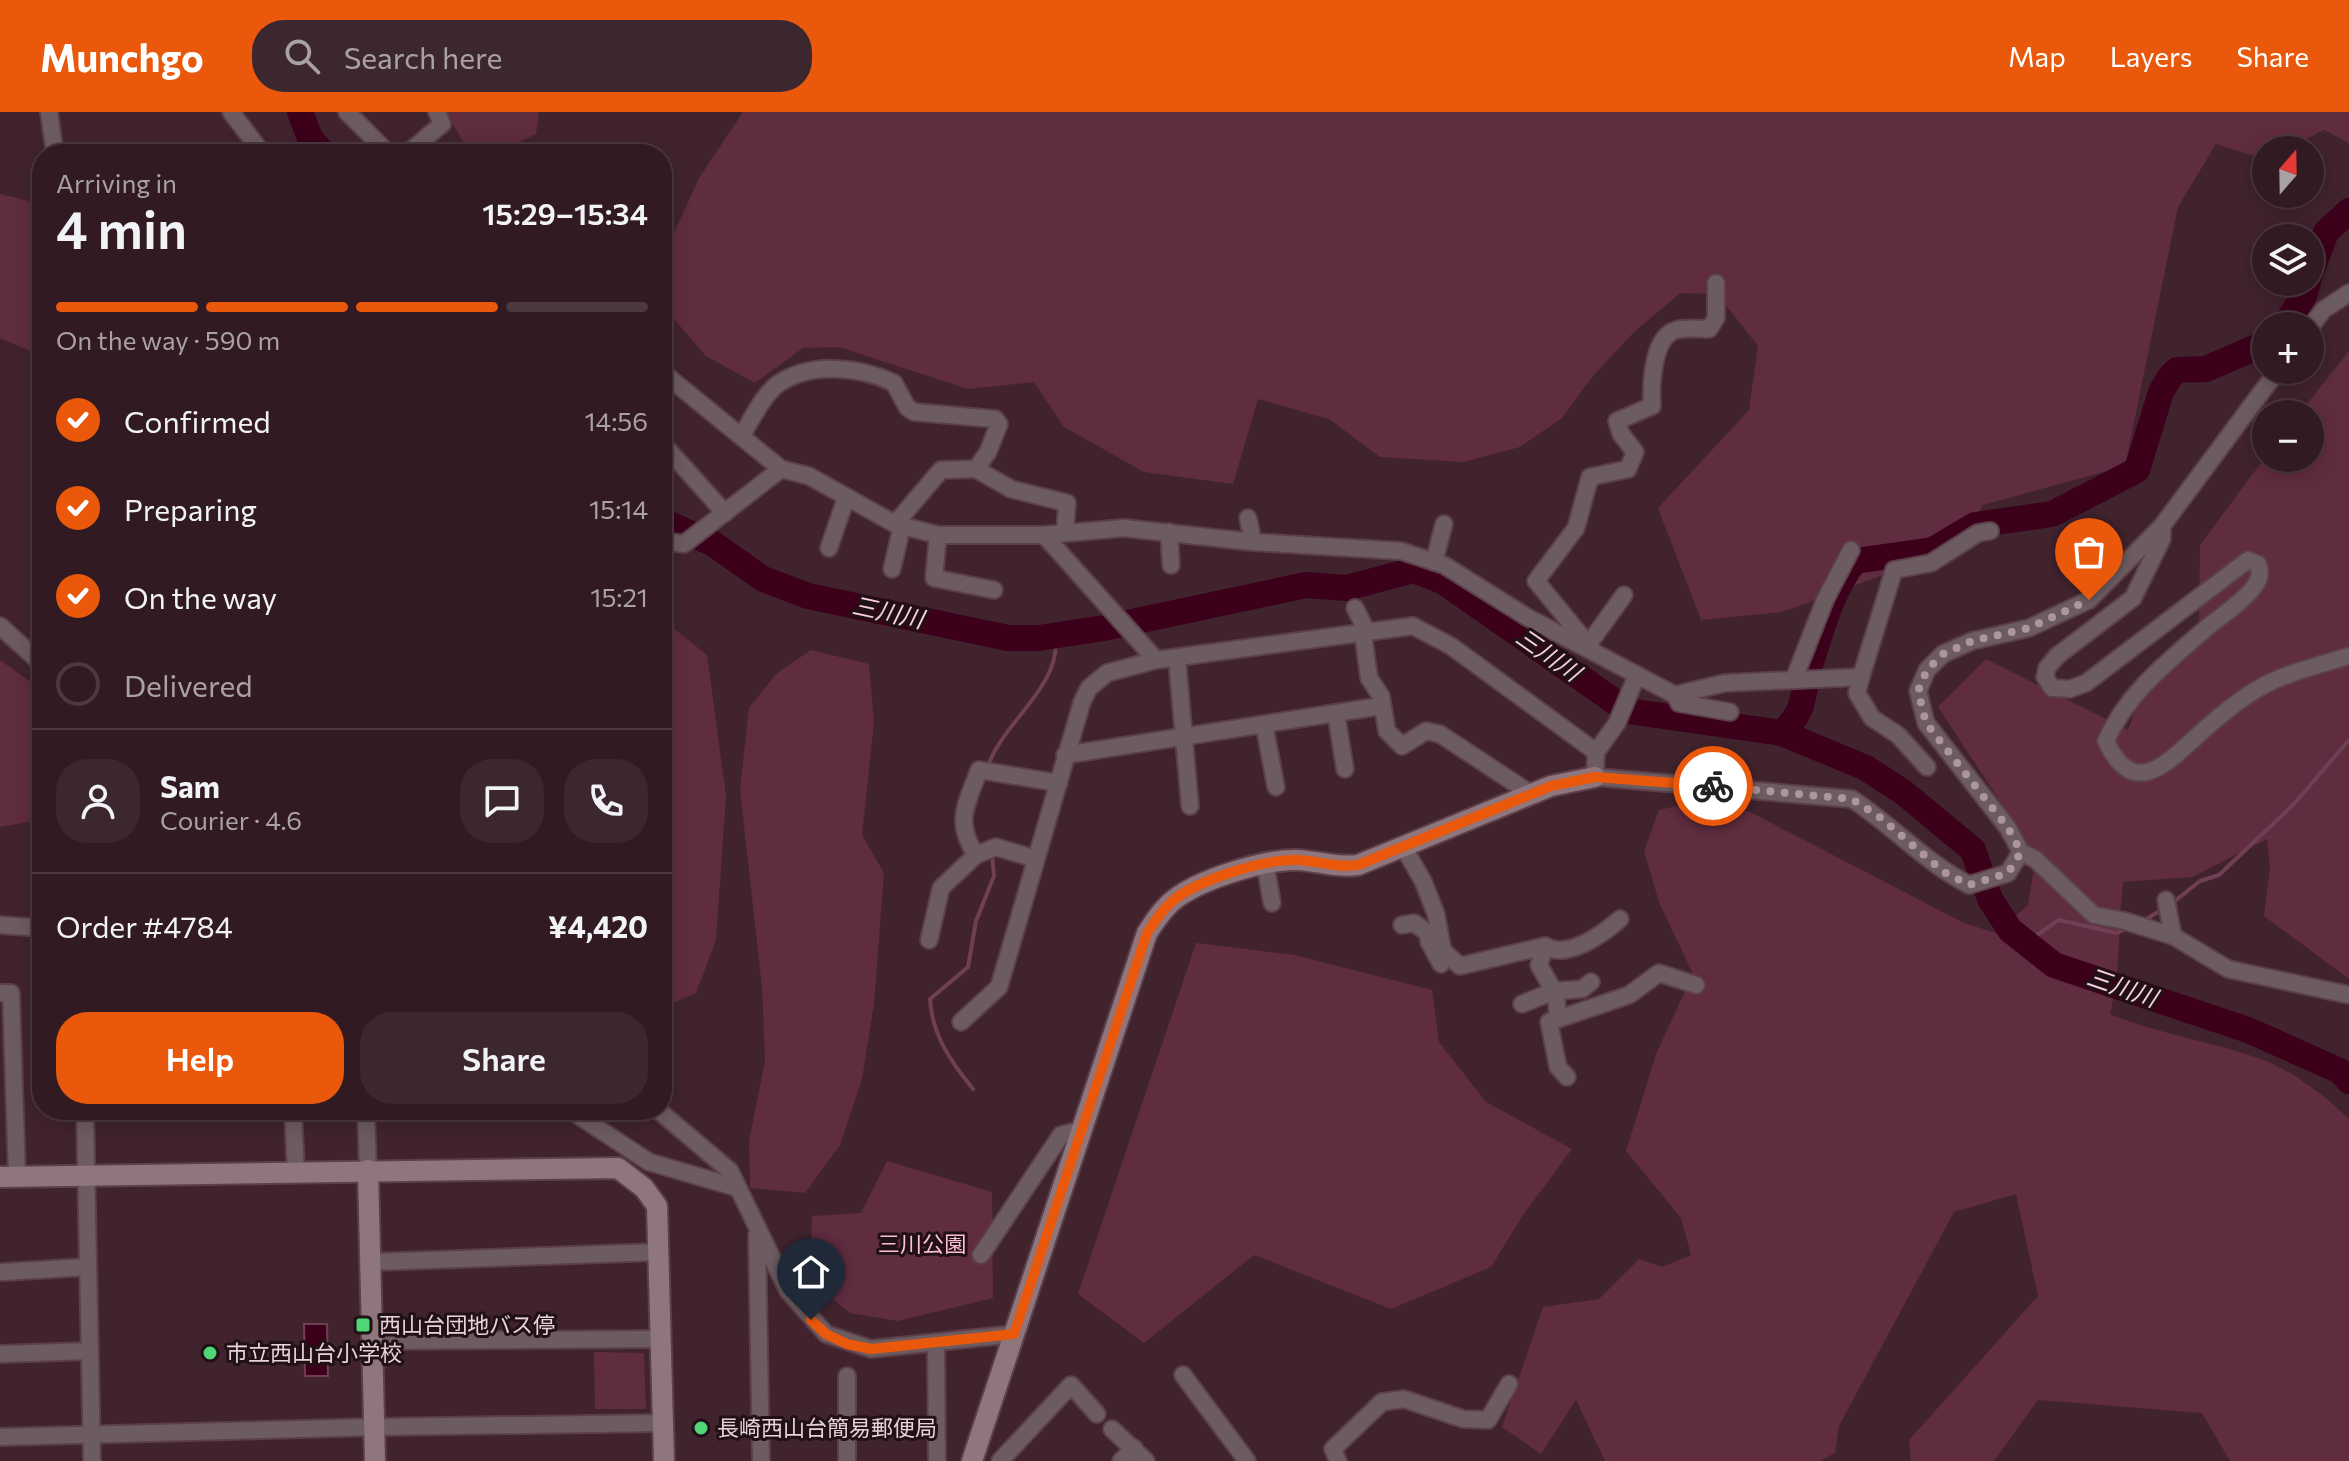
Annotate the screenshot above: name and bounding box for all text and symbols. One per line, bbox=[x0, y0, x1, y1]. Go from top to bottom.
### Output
search box bbox=[252, 20, 812, 92]
text: Munchgo bbox=[40, 33, 204, 80]
icon: search bbox=[280, 34, 324, 78]
text: Search here bbox=[344, 38, 502, 75]
text: Map bbox=[2008, 39, 2066, 73]
text: Layers bbox=[2110, 39, 2192, 73]
text: Share bbox=[2236, 39, 2309, 73]
north arrow bbox=[2252, 136, 2324, 208]
map controls bbox=[2252, 136, 2324, 472]
text: Arriving in bbox=[56, 167, 177, 198]
text: 15:29–15:34 bbox=[482, 194, 648, 231]
text: 4 min bbox=[56, 196, 187, 260]
button: layers bbox=[2252, 224, 2324, 296]
button: + bbox=[2252, 312, 2324, 384]
text: On the way · 590 m bbox=[56, 324, 280, 355]
icon: check bbox=[56, 398, 100, 442]
button: − bbox=[2252, 400, 2324, 472]
text: Confirmed bbox=[124, 402, 271, 439]
text: 14:56 bbox=[584, 405, 648, 436]
icon: check bbox=[56, 486, 100, 530]
text: Preparing bbox=[124, 490, 257, 527]
text: 15:14 bbox=[589, 493, 648, 524]
pin bbox=[2055, 518, 2123, 600]
icon: bag bbox=[2067, 530, 2111, 574]
icon: check bbox=[56, 574, 100, 618]
text: On the way bbox=[124, 578, 277, 615]
text: 15:21 bbox=[590, 581, 648, 612]
water label: 三川川 bbox=[850, 590, 929, 634]
water label: 三川川 bbox=[1511, 621, 1589, 688]
text: Delivered bbox=[124, 666, 253, 703]
courier bbox=[1673, 746, 1753, 826]
button: person bbox=[56, 759, 140, 843]
button: chat bbox=[460, 759, 544, 843]
button: phone bbox=[564, 759, 648, 843]
icon: bike bbox=[1691, 764, 1735, 808]
text: Sam bbox=[160, 767, 220, 804]
text: Courier · 4.6 bbox=[160, 804, 302, 835]
text: Order #4784 bbox=[56, 907, 233, 944]
text: ¥4,420 bbox=[548, 907, 648, 944]
water label: 三川川 bbox=[2084, 961, 2164, 1013]
button: Help bbox=[56, 1012, 344, 1104]
button: Share bbox=[360, 1012, 648, 1104]
park label: 三川公園 bbox=[878, 1230, 966, 1257]
pin bbox=[777, 1238, 845, 1320]
icon: home bbox=[789, 1250, 833, 1294]
place label: 西山台団地バス停 bbox=[379, 1311, 555, 1338]
marker: 西山台団地バス停 bbox=[354, 1316, 372, 1334]
place label: 市立西山台小学校 bbox=[226, 1339, 402, 1366]
marker: 市立西山台小学校 bbox=[201, 1344, 219, 1362]
place label: 長崎西山台簡易郵便局 bbox=[717, 1414, 937, 1441]
marker: 長崎西山台簡易郵便局 bbox=[692, 1419, 710, 1437]

